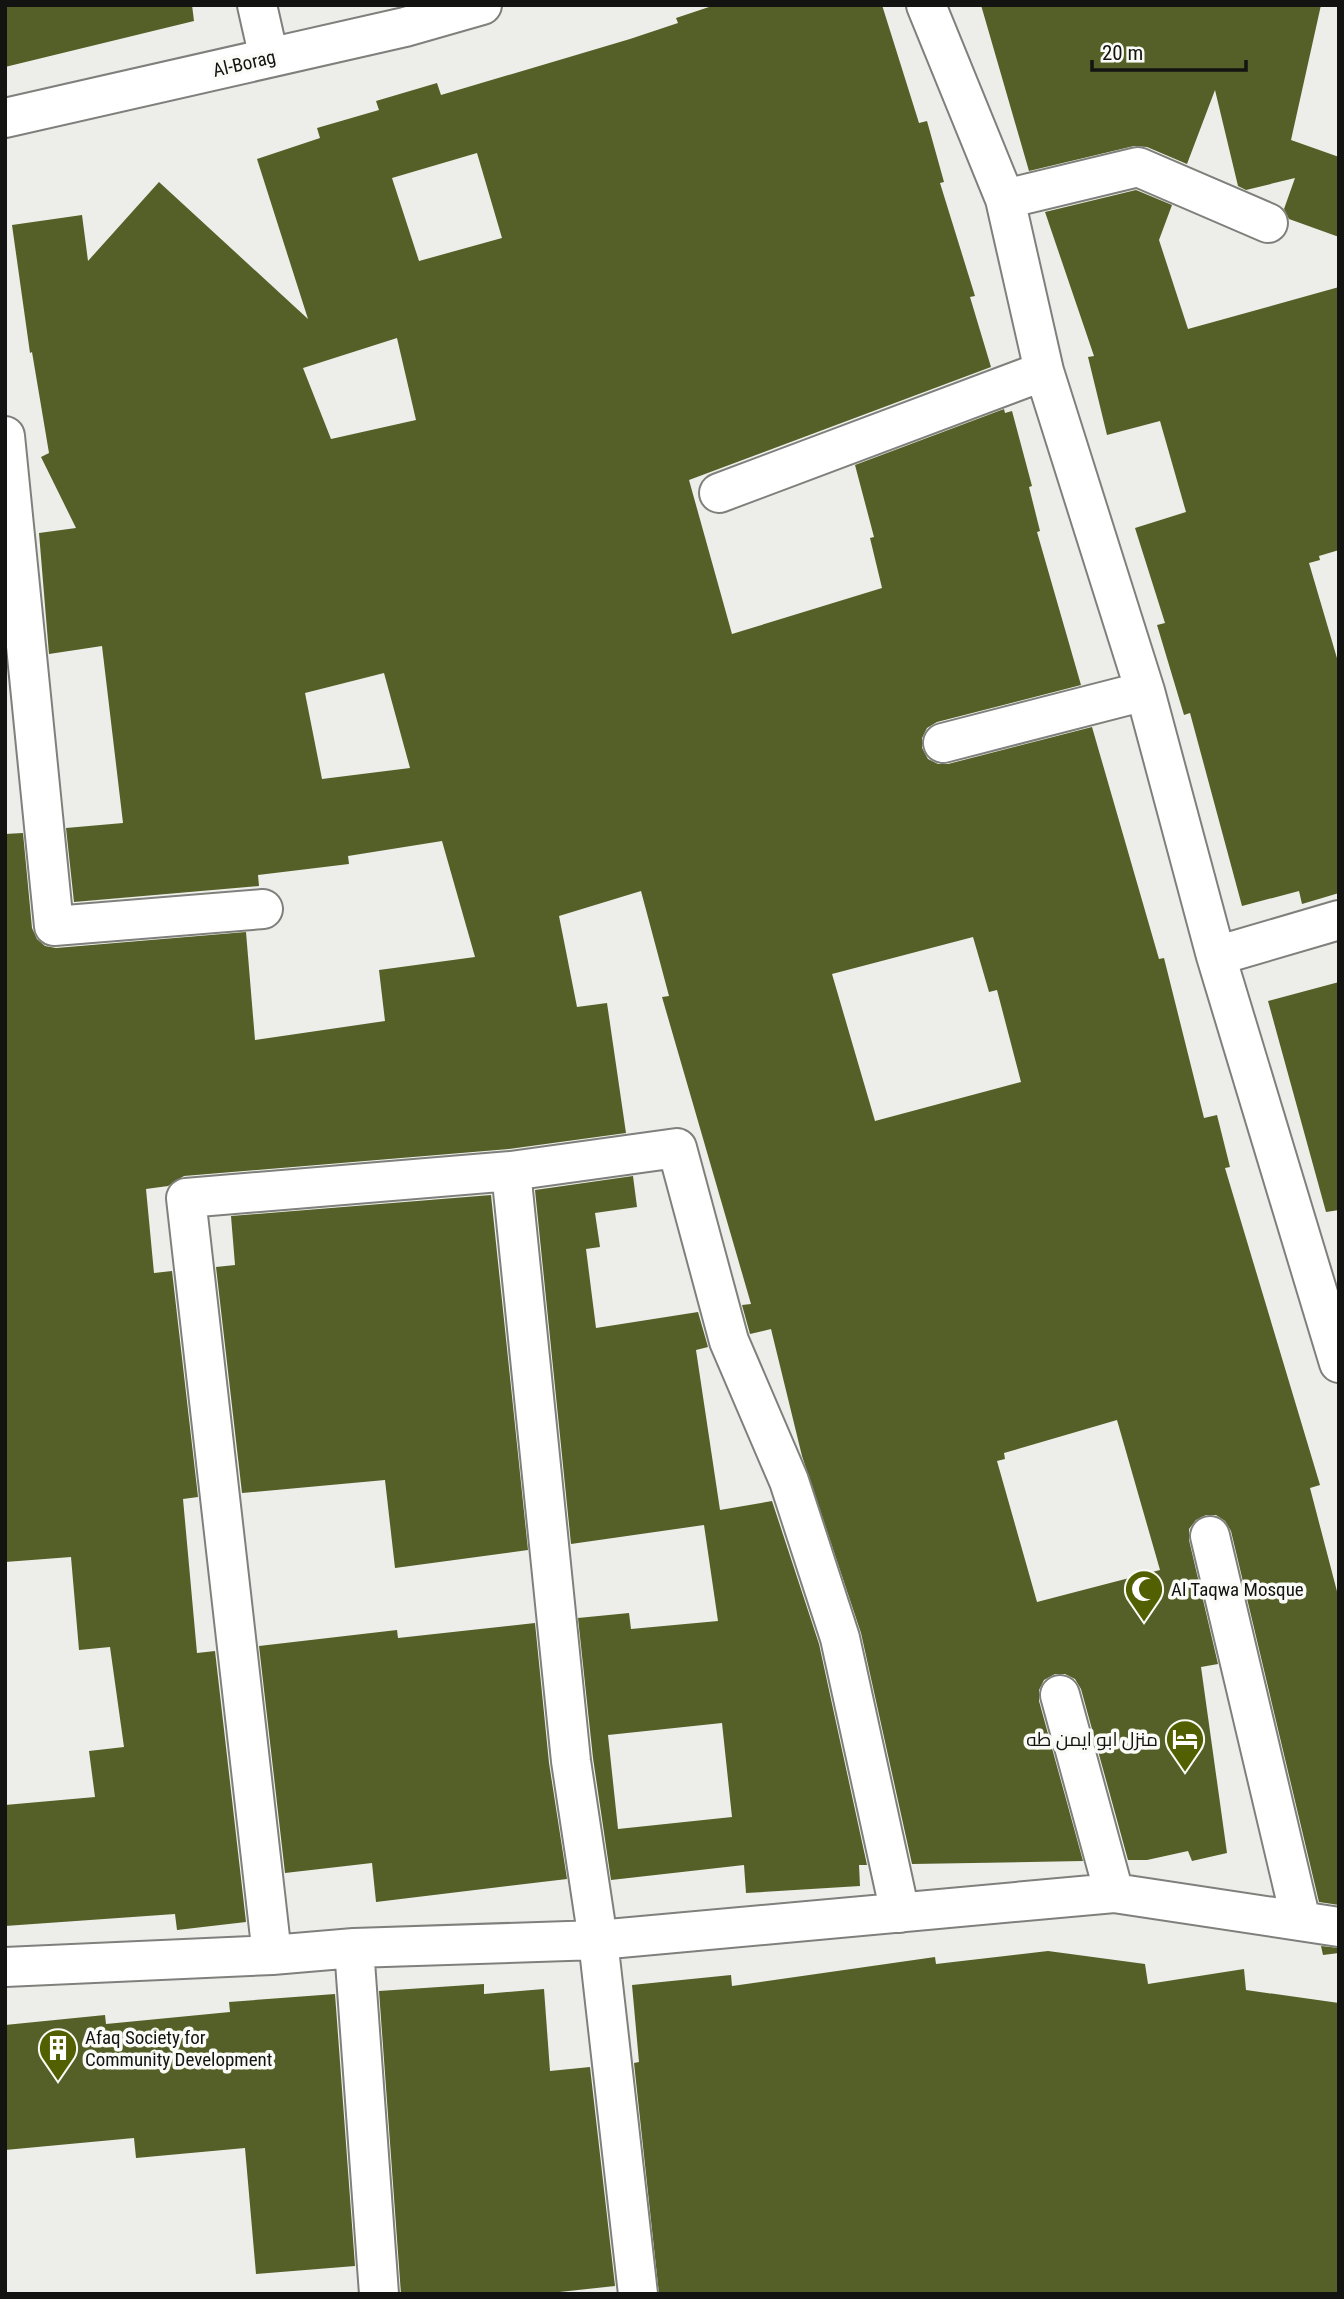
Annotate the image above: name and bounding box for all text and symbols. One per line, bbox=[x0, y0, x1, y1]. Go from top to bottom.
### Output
scale bar bbox=[1092, 28, 1246, 72]
text: 20 m bbox=[1102, 41, 1143, 65]
street label: Al-Borag bbox=[210, 45, 278, 82]
mosque icon: Al Taqwa Mosque bbox=[1123, 1568, 1165, 1623]
place label: Al Taqwa Mosque bbox=[1171, 1578, 1304, 1601]
hotel icon: منزل ابو ايمن طه bbox=[1164, 1718, 1206, 1773]
place label: منزل ابو ايمن طه bbox=[1026, 1728, 1158, 1751]
place label: Afaq Society for Community Development bbox=[85, 2026, 272, 2071]
building icon: Afaq Society for Community Development bbox=[37, 2027, 79, 2082]

